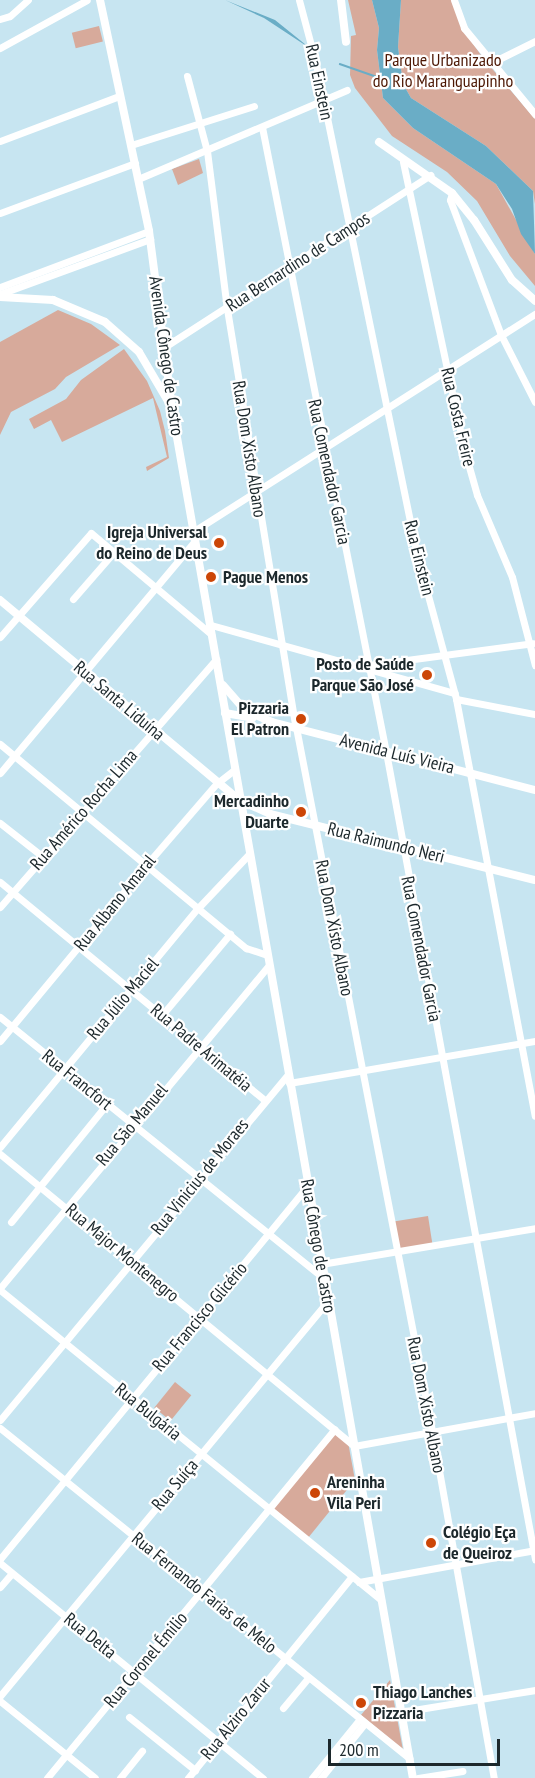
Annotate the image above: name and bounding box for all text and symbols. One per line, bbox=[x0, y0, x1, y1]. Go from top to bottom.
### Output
street label: Rua Einstein bbox=[300, 42, 338, 122]
park label: Parque Urbanizado do Rio Maranguapinho bbox=[373, 50, 513, 92]
street label: Rua Bernardino de Campos bbox=[222, 207, 374, 317]
street label: Avenida Cônego de Castro bbox=[144, 275, 188, 437]
street label: Rua Costa Freire bbox=[436, 365, 480, 469]
street label: Rua Dom Xisto Albano bbox=[227, 379, 271, 519]
street label: Rua Comendador Garcia bbox=[303, 397, 355, 547]
street label: Rua Einstein bbox=[399, 518, 439, 598]
place label: Igreja Universal do Reino de Deus bbox=[96, 522, 207, 564]
marker: Igreja Universal do Reino de Deus bbox=[212, 536, 226, 550]
place label: Pague Menos bbox=[223, 566, 308, 588]
marker: Pague Menos bbox=[204, 570, 218, 584]
place label: Posto de Saúde Parque São José bbox=[311, 654, 414, 696]
street label: Rua Santa Liduína bbox=[69, 657, 169, 745]
marker: Posto de Saúde Parque São José bbox=[418, 666, 436, 684]
place label: Pizzaria El Patron bbox=[231, 698, 289, 740]
marker: Pizzaria El Patron bbox=[294, 712, 308, 726]
street label: Avenida Luís Vieira bbox=[337, 729, 457, 779]
street label: Rua Américo Rocha Lima bbox=[26, 745, 142, 875]
place label: Mercadinho Duarte bbox=[214, 791, 289, 834]
marker: Mercadinho Duarte bbox=[294, 805, 308, 819]
street label: Rua Raimundo Neri bbox=[325, 818, 447, 868]
street label: Rua Albano Amaral bbox=[69, 850, 161, 956]
street label: Rua Dom Xisto Albano bbox=[310, 858, 358, 998]
street label: Rua Comendador Garcia bbox=[396, 874, 446, 1024]
street label: Rua Júlio Maciel bbox=[83, 954, 163, 1044]
street label: Rua Padre Arimatéia bbox=[146, 999, 256, 1097]
street label: Rua Francfort bbox=[38, 1045, 116, 1115]
street label: Rua São Manuel bbox=[92, 1080, 172, 1170]
street label: Rua Vinicius de Moraes bbox=[146, 1114, 254, 1240]
street label: Rua Cônego de Castro bbox=[296, 1177, 340, 1315]
street label: Rua Major Montenegro bbox=[61, 1199, 183, 1307]
street label: Rua Francisco Glicério bbox=[148, 1258, 252, 1376]
street label: Rua Dom Xisto Albano bbox=[402, 1335, 450, 1475]
street label: Rua Bulgária bbox=[111, 1379, 185, 1445]
street label: Rua Suíça bbox=[147, 1455, 203, 1515]
place label: Areninha Vila Peri bbox=[327, 1472, 385, 1514]
marker: Areninha Vila Peri bbox=[308, 1486, 322, 1500]
place label: Colégio Eça de Queiroz bbox=[443, 1522, 516, 1564]
street label: Rua Fernando Farias de Melo bbox=[127, 1528, 281, 1658]
marker: Colégio Eça de Queiroz bbox=[424, 1536, 438, 1550]
street label: Rua Coronel Émilio bbox=[100, 1608, 192, 1712]
street label: Rua Delta bbox=[60, 1609, 120, 1663]
street label: Rua Alziro Zarur bbox=[196, 1674, 276, 1764]
place label: Thiago Lanches Pizzaria bbox=[373, 1682, 472, 1724]
marker: Thiago Lanches Pizzaria bbox=[354, 1696, 368, 1710]
scale bar bbox=[331, 1727, 504, 1765]
text: 200 m bbox=[339, 1738, 379, 1761]

